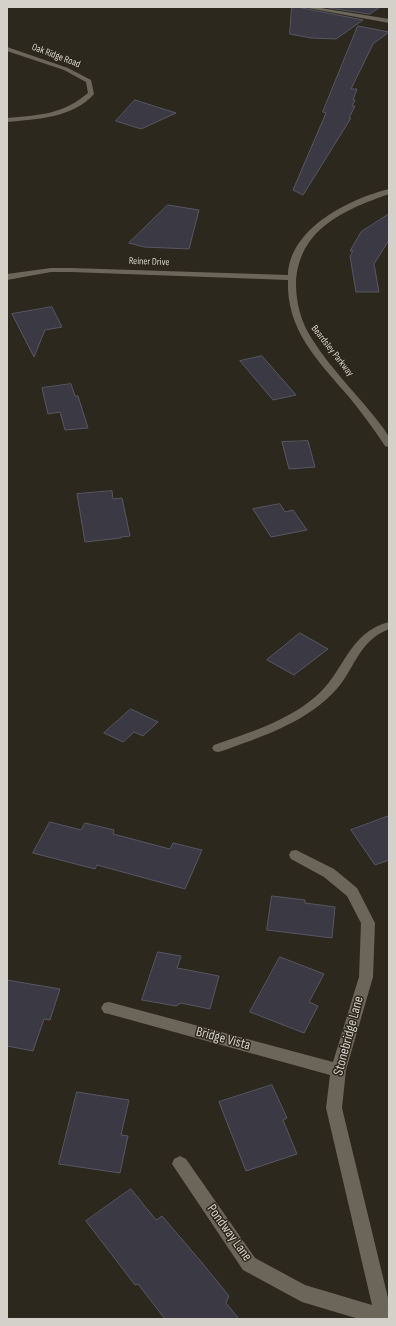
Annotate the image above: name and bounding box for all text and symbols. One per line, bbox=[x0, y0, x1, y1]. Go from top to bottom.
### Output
street label: Oak Ridge Road bbox=[30, 41, 82, 71]
street label: Reiner Drive bbox=[129, 255, 169, 269]
street label: Beardsley Parkway bbox=[308, 323, 356, 379]
street label: Stonebridge Lane bbox=[330, 995, 368, 1077]
street label: Bridge Vista bbox=[194, 1024, 252, 1054]
street label: Pondway Lane bbox=[203, 1201, 255, 1265]

